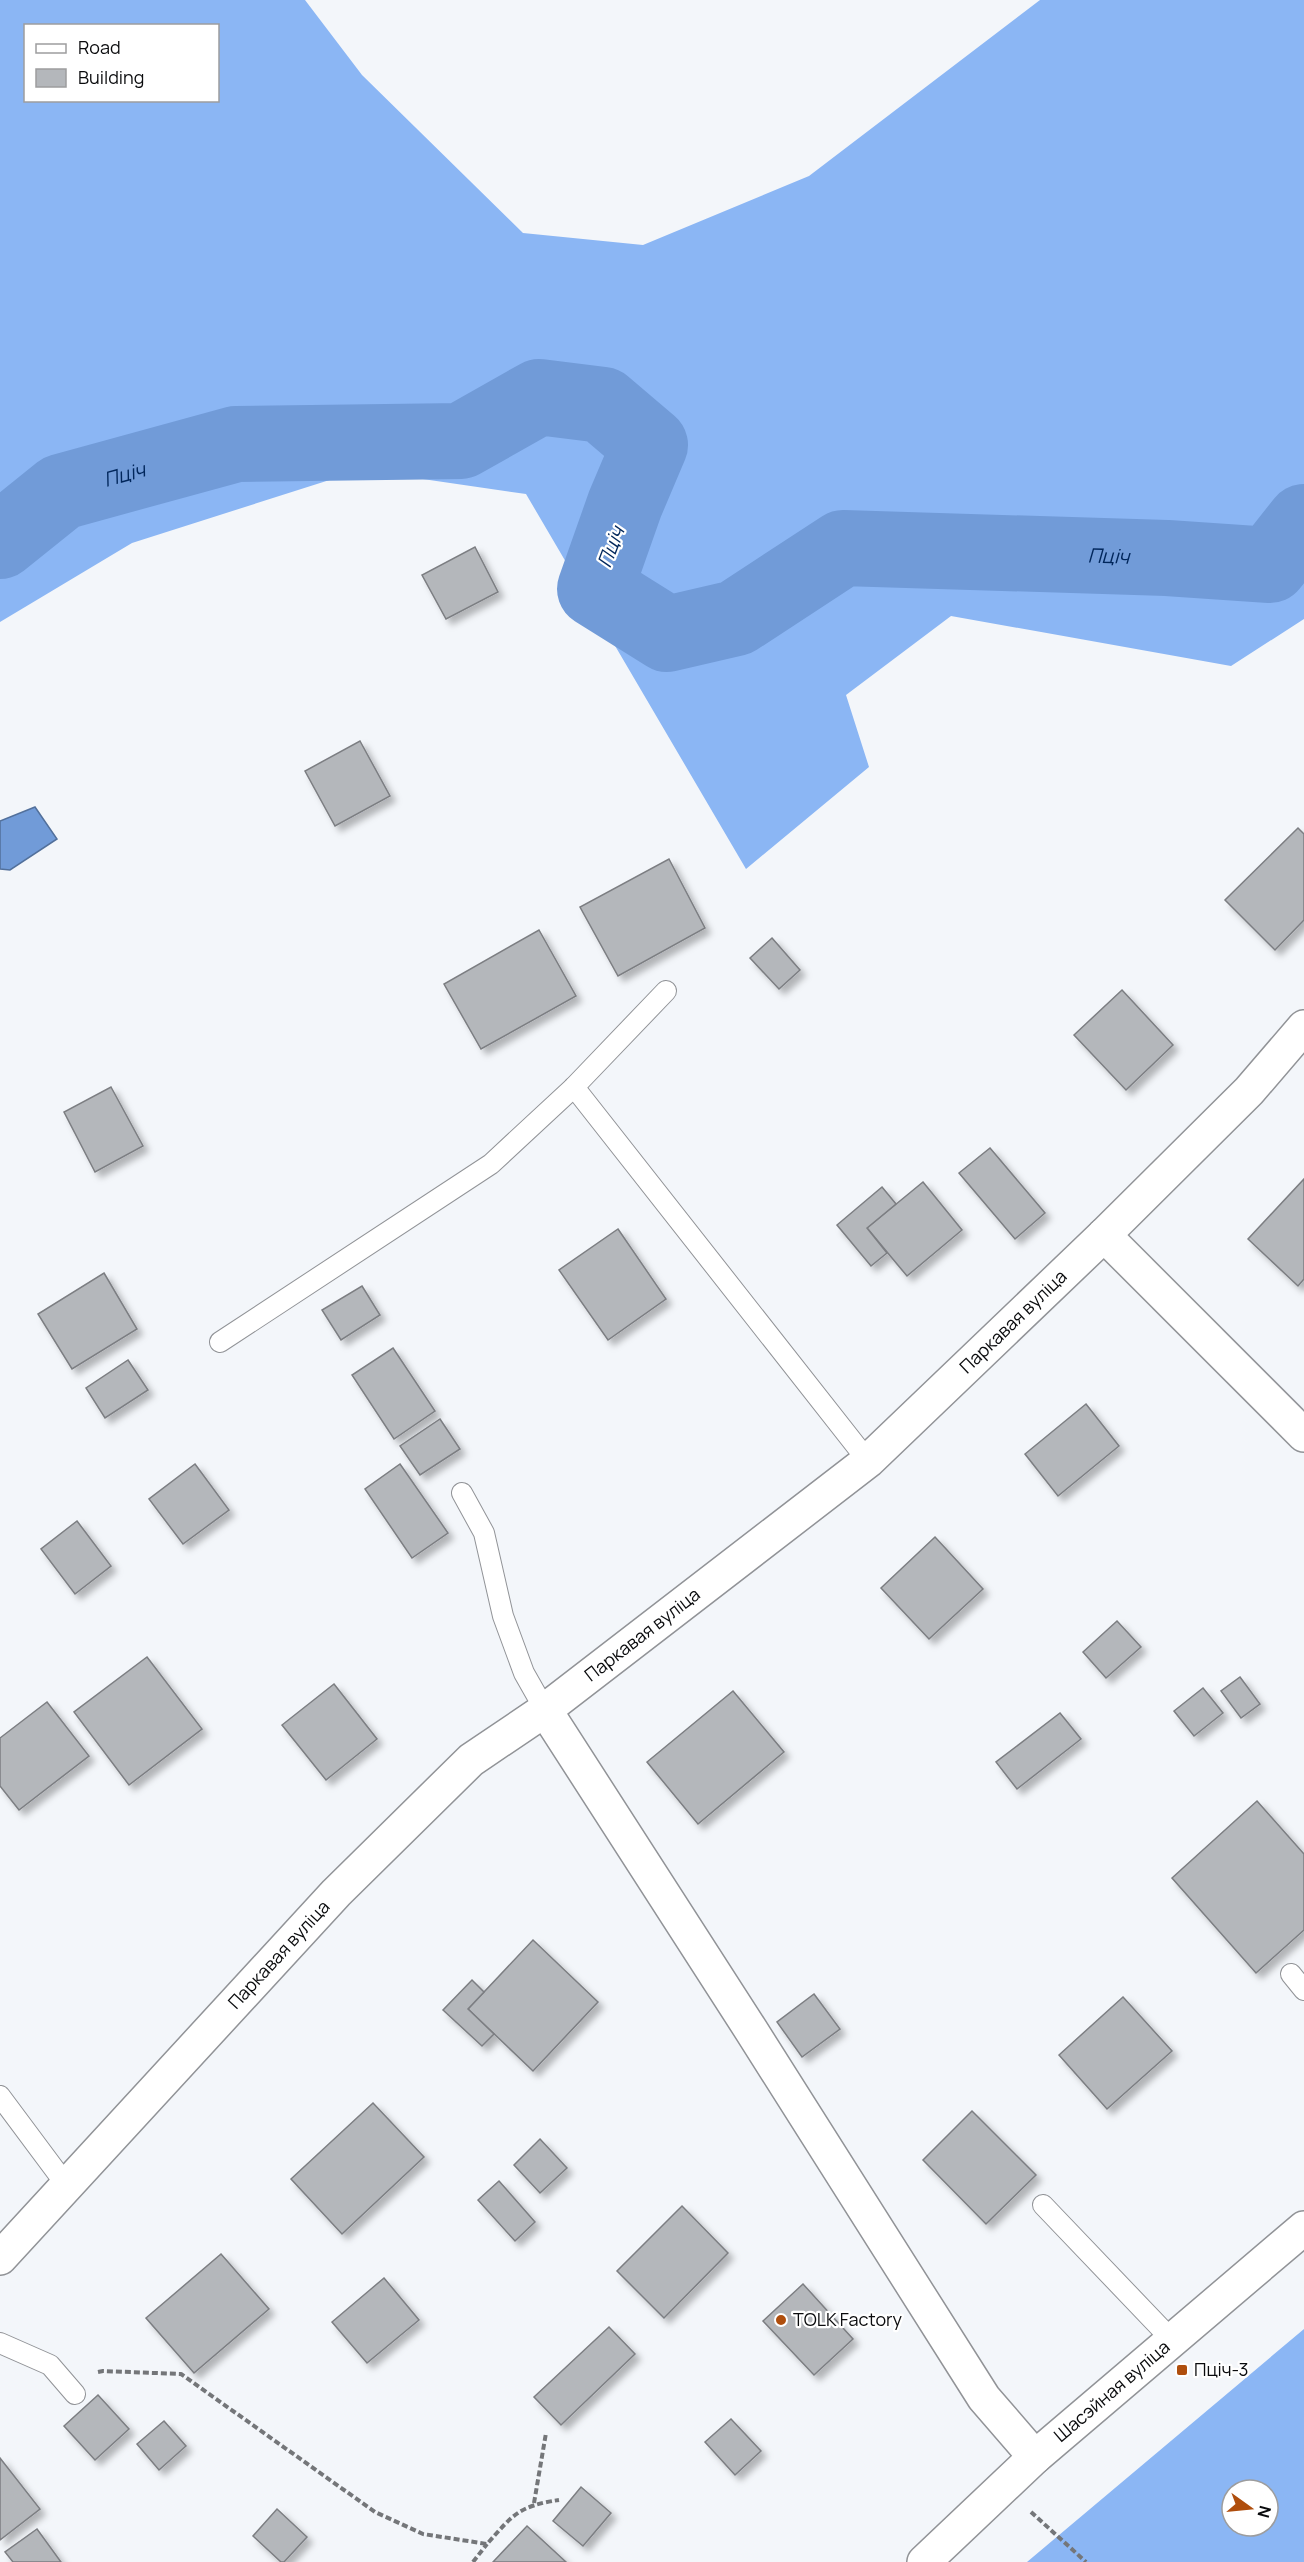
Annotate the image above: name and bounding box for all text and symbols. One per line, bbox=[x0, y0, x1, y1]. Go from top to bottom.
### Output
legend bbox=[24, 24, 219, 102]
text: Road bbox=[78, 35, 121, 59]
text: Building bbox=[78, 65, 144, 89]
water label: Пціч bbox=[101, 455, 150, 493]
water label: Пціч bbox=[590, 521, 631, 571]
water label: Пціч bbox=[1087, 542, 1132, 570]
street label: Паркавая вуліца bbox=[954, 1264, 1071, 1378]
street label: Паркавая вуліца bbox=[579, 1582, 705, 1686]
street label: Паркавая вуліца bbox=[222, 1895, 334, 2014]
place label: TOLK Factory bbox=[793, 2307, 902, 2331]
marker: TOLK Factory bbox=[774, 2313, 788, 2327]
street label: Шасэйная вуліца bbox=[1048, 2335, 1174, 2447]
place label: Пціч-3 bbox=[1194, 2357, 1248, 2381]
marker: Пціч-3 bbox=[1175, 2363, 1189, 2377]
north arrow bbox=[1220, 2478, 1280, 2538]
text: N bbox=[1252, 2503, 1277, 2520]

